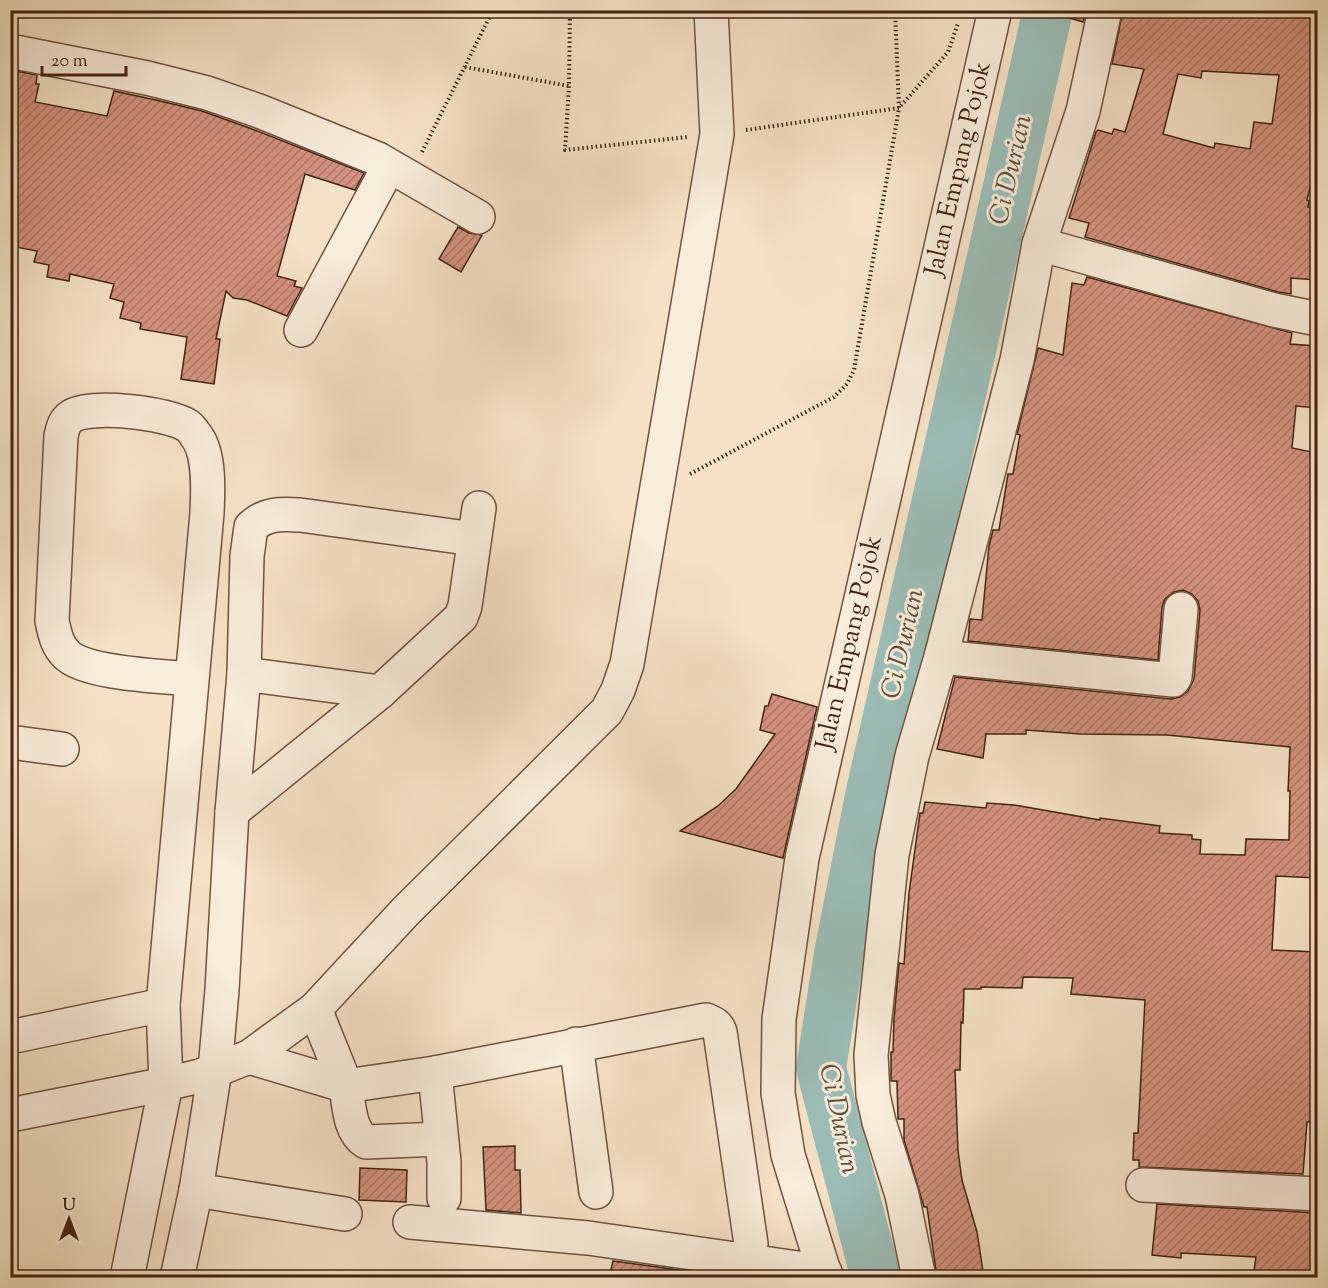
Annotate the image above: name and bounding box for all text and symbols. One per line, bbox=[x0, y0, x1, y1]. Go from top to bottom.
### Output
scale bar bbox=[42, 39, 126, 77]
text: 20 m bbox=[51, 49, 88, 75]
street label: Jalan Empang Pojok bbox=[916, 58, 1002, 282]
water label: Ci Durian bbox=[980, 111, 1044, 229]
street label: Jalan Empang Pojok bbox=[807, 532, 893, 756]
water label: Ci Durian bbox=[872, 585, 936, 703]
water label: Ci Durian bbox=[807, 1060, 869, 1178]
north arrow bbox=[39, 1189, 99, 1249]
text: U bbox=[62, 1195, 76, 1218]

